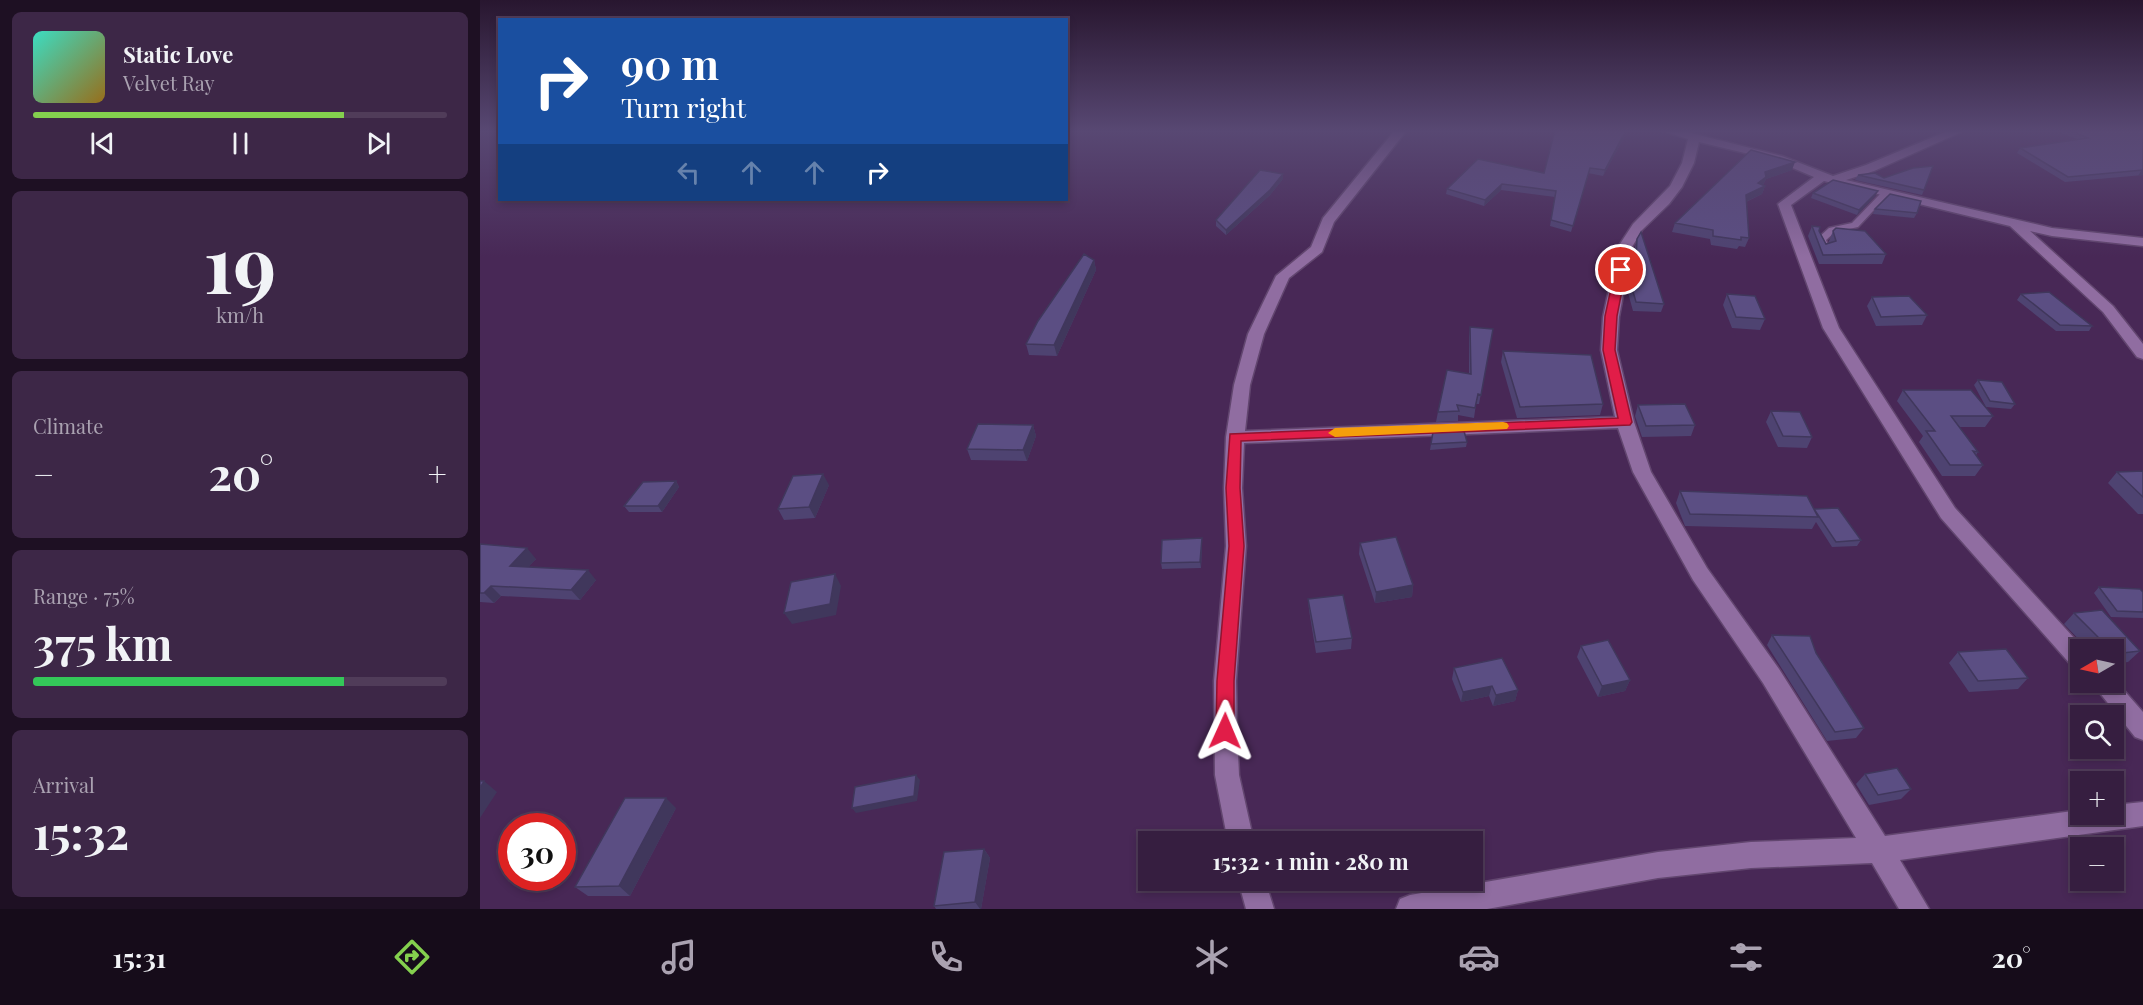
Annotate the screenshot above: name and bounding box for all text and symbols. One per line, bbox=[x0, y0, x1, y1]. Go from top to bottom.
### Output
text: 90 m bbox=[621, 35, 719, 91]
text: Static Love bbox=[123, 39, 233, 69]
icon: right bbox=[522, 42, 600, 120]
text: Velvet Ray bbox=[123, 69, 215, 96]
text: Turn right bbox=[621, 89, 746, 125]
icon: previous bbox=[86, 127, 119, 160]
icon: pause bbox=[224, 127, 257, 160]
icon: next bbox=[362, 127, 395, 160]
icon: left bbox=[672, 156, 705, 189]
icon: ahead bbox=[735, 156, 768, 189]
icon: ahead bbox=[798, 156, 831, 189]
icon: right bbox=[861, 156, 894, 189]
text: 19 bbox=[203, 210, 277, 314]
pin bbox=[1595, 244, 1646, 295]
icon: arrive bbox=[1604, 253, 1637, 286]
text: km/h bbox=[216, 301, 264, 328]
text: Climate bbox=[33, 412, 103, 439]
text: 20° bbox=[209, 442, 273, 502]
text: − bbox=[33, 451, 54, 495]
text: + bbox=[428, 451, 447, 495]
text: Range · 75% bbox=[33, 582, 135, 609]
text: 375 km bbox=[33, 612, 172, 672]
north arrow bbox=[2070, 639, 2124, 693]
map controls bbox=[2070, 639, 2124, 891]
position arrow bbox=[1193, 699, 1257, 763]
button: search bbox=[2070, 705, 2124, 759]
text: Arrival bbox=[33, 771, 95, 798]
button: + bbox=[2070, 771, 2124, 825]
text: 15:32 bbox=[33, 801, 129, 861]
speed limit sign: 30 bbox=[498, 813, 576, 891]
button: − bbox=[2070, 837, 2124, 891]
text: 15:32 · 1 min · 280 m bbox=[1212, 846, 1409, 876]
icon: directions bbox=[391, 936, 433, 978]
icon: music bbox=[658, 936, 700, 978]
icon: phone bbox=[925, 936, 967, 978]
icon: climate bbox=[1191, 936, 1233, 978]
icon: car bbox=[1458, 936, 1500, 978]
icon: filters bbox=[1725, 936, 1767, 978]
text: 15:31 bbox=[112, 939, 166, 975]
text: 20° bbox=[1992, 939, 2031, 975]

